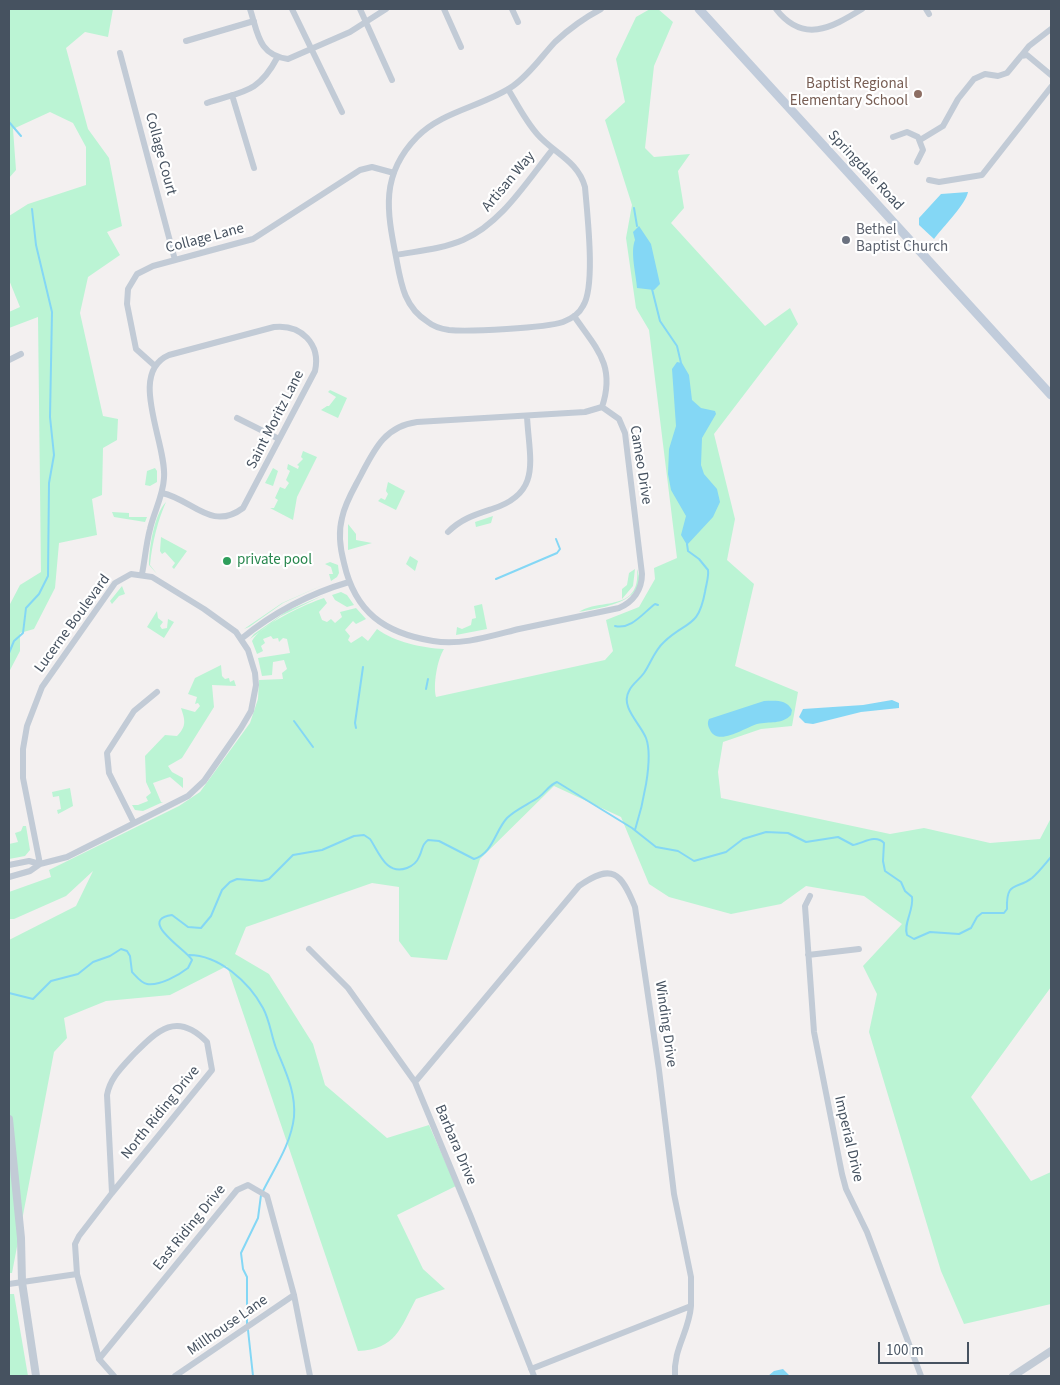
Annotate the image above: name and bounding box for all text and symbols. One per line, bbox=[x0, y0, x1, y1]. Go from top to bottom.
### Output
place label: Baptist Regional Elementary School bbox=[790, 76, 908, 111]
marker: Baptist Regional Elementary School bbox=[912, 88, 924, 100]
street label: Collage Court bbox=[140, 111, 180, 197]
street label: Springdale Road bbox=[823, 127, 907, 215]
street label: Artisan Way bbox=[479, 148, 539, 216]
street label: Collage Lane bbox=[164, 220, 246, 258]
place label: Bethel Baptist Church bbox=[856, 222, 948, 257]
marker: Bethel Baptist Church bbox=[840, 234, 852, 246]
street label: Saint Moritz Lane bbox=[243, 368, 309, 472]
street label: Cameo Drive bbox=[625, 424, 655, 506]
place label: private pool bbox=[237, 552, 312, 570]
marker: private pool bbox=[221, 555, 233, 567]
street label: Lucerne Boulevard bbox=[31, 571, 115, 677]
street label: Winding Drive bbox=[650, 980, 680, 1068]
street label: North Riding Drive bbox=[118, 1063, 204, 1163]
street label: Imperial Drive bbox=[829, 1094, 867, 1184]
street label: Barbara Drive bbox=[430, 1102, 480, 1188]
street label: East Riding Drive bbox=[150, 1182, 230, 1274]
street label: Millhouse Lane bbox=[184, 1292, 272, 1360]
scale bar bbox=[880, 1332, 971, 1364]
text: 100 m bbox=[886, 1340, 924, 1361]

